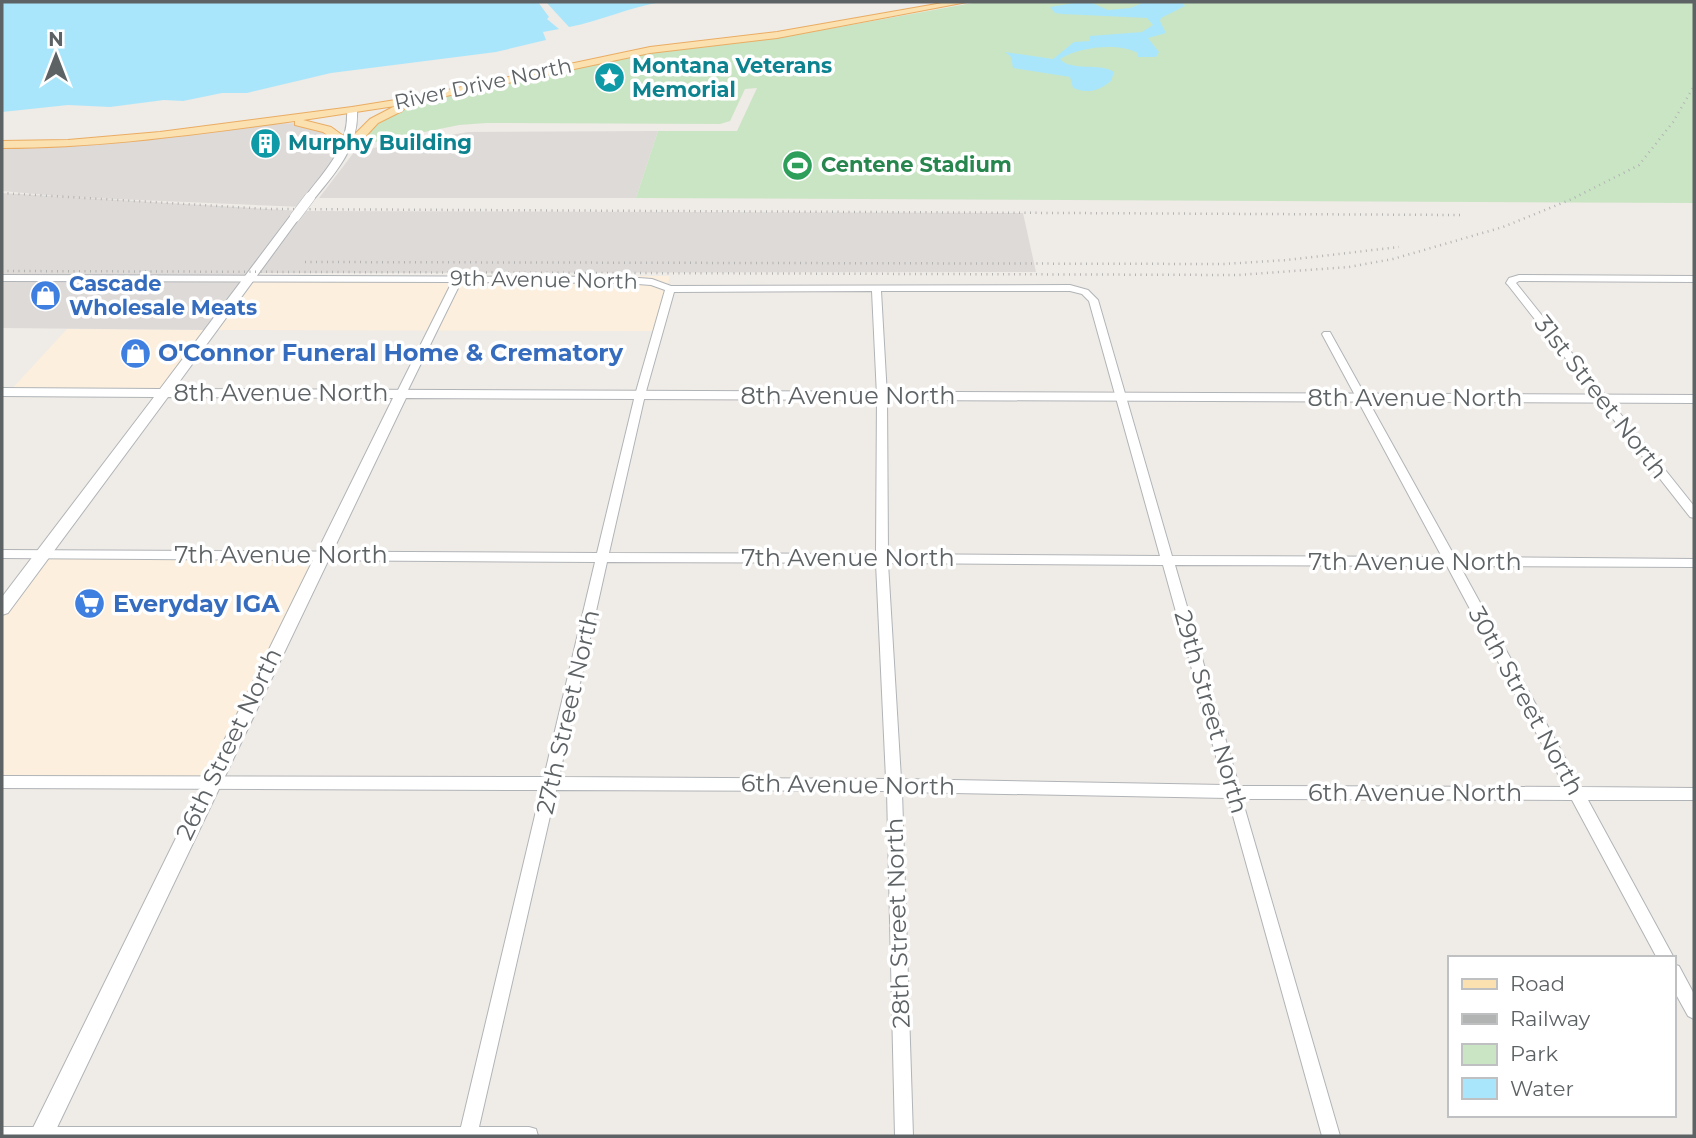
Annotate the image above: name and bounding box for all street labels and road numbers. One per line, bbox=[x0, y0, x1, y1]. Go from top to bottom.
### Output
street label: River Drive North bbox=[392, 52, 574, 115]
street label: 9th Avenue North bbox=[450, 265, 638, 294]
street label: 31st Street North bbox=[1529, 309, 1674, 484]
street label: 8th Avenue North bbox=[174, 378, 388, 407]
street label: 8th Avenue North bbox=[741, 381, 955, 410]
street label: 8th Avenue North bbox=[1308, 383, 1522, 412]
street label: 7th Avenue North bbox=[174, 540, 388, 569]
street label: 7th Avenue North bbox=[741, 543, 955, 572]
street label: 7th Avenue North bbox=[1308, 547, 1522, 576]
street label: 30th Street North bbox=[1463, 601, 1590, 800]
street label: 27th Street North bbox=[530, 607, 605, 817]
street label: 29th Street North bbox=[1169, 607, 1254, 817]
street label: 26th Street North bbox=[170, 643, 288, 844]
street label: 6th Avenue North bbox=[741, 768, 955, 801]
street label: 6th Avenue North bbox=[1308, 778, 1522, 807]
street label: 28th Street North bbox=[879, 817, 916, 1029]

